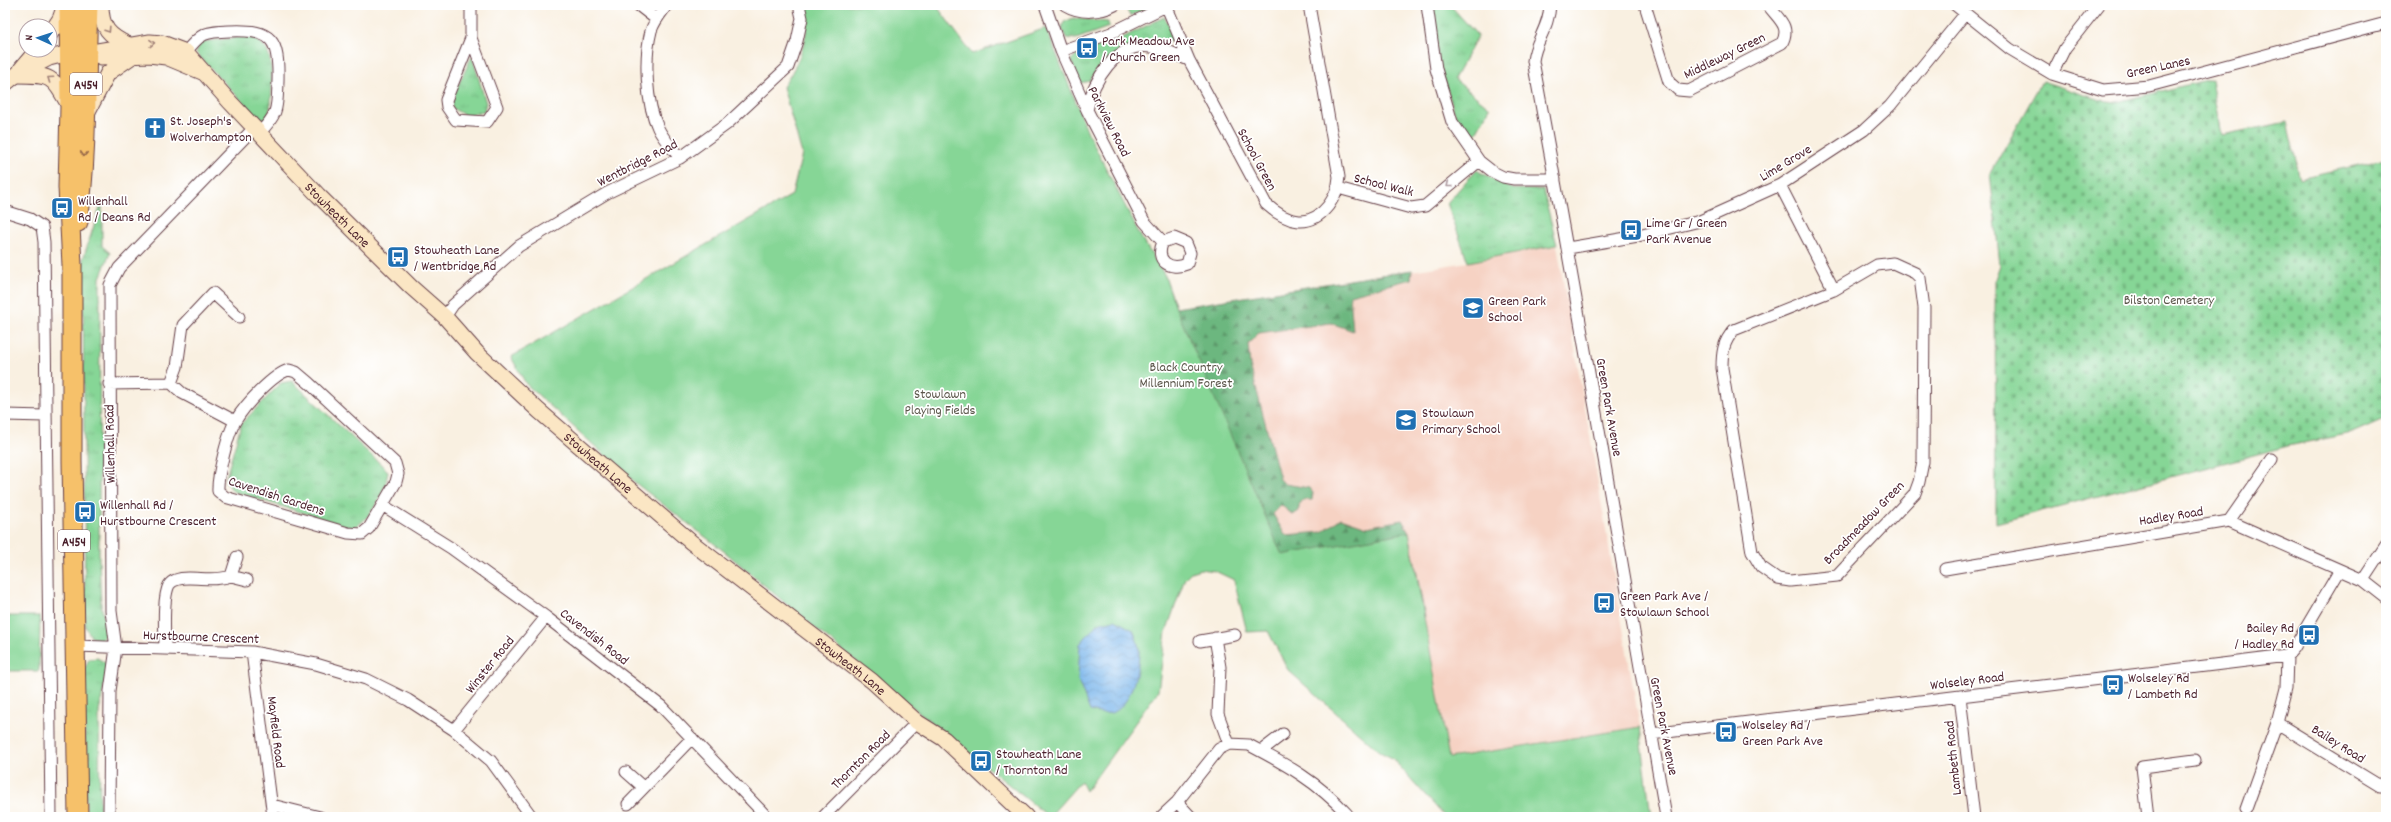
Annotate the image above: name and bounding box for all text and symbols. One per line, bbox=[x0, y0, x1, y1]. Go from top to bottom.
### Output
north arrow bbox=[18, 18, 58, 58]
one-way arrow bbox=[103, 26, 111, 33]
street label: Middleway Green bbox=[1681, 28, 1769, 85]
place label: Park Meadow Ave / Church Green bbox=[1102, 32, 1195, 68]
text: N bbox=[22, 34, 38, 41]
bus stop icon: Park Meadow Ave / Church Green bbox=[1074, 35, 1100, 61]
one-way arrow bbox=[149, 38, 155, 47]
street label: Green Lanes bbox=[2125, 51, 2192, 85]
road number: A454 bbox=[70, 73, 102, 95]
one-way arrow bbox=[47, 76, 54, 84]
street label: Parkview Road bbox=[1082, 83, 1135, 161]
place label: St. Joseph's Wolverhampton bbox=[170, 112, 252, 148]
church icon: St. Joseph's Wolverhampton bbox=[142, 115, 168, 141]
street label: School Green bbox=[1231, 125, 1281, 195]
street label: Wentbridge Road bbox=[594, 135, 682, 193]
street label: Lime Grove bbox=[1756, 140, 1816, 187]
one-way arrow bbox=[80, 151, 89, 157]
street label: School Walk bbox=[1352, 169, 1416, 203]
street label: Stowheath Lane bbox=[299, 179, 374, 253]
one-way arrow bbox=[1446, 180, 1453, 187]
place label: Willenhall Rd / Deans Rd bbox=[78, 192, 151, 228]
bus stop icon: Willenhall Rd / Deans Rd bbox=[49, 195, 75, 221]
place label: Lime Gr / Green Park Avenue bbox=[1646, 214, 1727, 250]
bus stop icon: Lime Gr / Green Park Avenue bbox=[1618, 217, 1644, 243]
place label: Stowheath Lane / Wentbridge Rd bbox=[414, 241, 499, 277]
bus stop icon: Stowheath Lane / Wentbridge Rd bbox=[385, 244, 411, 270]
park label: Bilston Cemetery bbox=[2124, 291, 2215, 311]
place label: Green Park School bbox=[1488, 292, 1546, 328]
school or university icon: Green Park School bbox=[1460, 295, 1486, 321]
street label: Green Park Avenue bbox=[1590, 357, 1627, 458]
park label: Black Country Millennium Forest bbox=[1140, 358, 1232, 394]
park label: Stowlawn Playing Fields bbox=[904, 385, 976, 421]
street label: Willenhall Road bbox=[100, 404, 122, 484]
place label: Stowlawn Primary School bbox=[1422, 404, 1501, 440]
school or university icon: Stowlawn Primary School bbox=[1393, 407, 1419, 433]
street label: Stowheath Lane bbox=[558, 428, 636, 499]
street label: Cavendish Gardens bbox=[225, 472, 327, 522]
street label: Broadmeadow Green bbox=[1819, 477, 1910, 570]
place label: Willenhall Rd / Hurstbourne Crescent bbox=[100, 496, 216, 532]
bus stop icon: Willenhall Rd / Hurstbourne Crescent bbox=[72, 499, 98, 525]
street label: Hadley Road bbox=[2138, 502, 2205, 532]
road number: A454 bbox=[58, 530, 90, 552]
place label: Green Park Ave / Stowlawn School bbox=[1620, 587, 1710, 623]
bus stop icon: Green Park Ave / Stowlawn School bbox=[1591, 590, 1617, 616]
street label: Cavendish Road bbox=[555, 604, 633, 671]
place label: Bailey Rd / Hadley Rd bbox=[2235, 619, 2294, 655]
bus stop icon: Bailey Rd / Hadley Rd bbox=[2296, 622, 2322, 648]
street label: Hurstbourne Crescent bbox=[142, 626, 259, 650]
street label: Winster Road bbox=[461, 632, 520, 698]
street label: Stowheath Lane bbox=[810, 633, 890, 701]
street label: Wolseley Road bbox=[1929, 668, 2005, 696]
place label: Wolseley Rd / Lambeth Rd bbox=[2128, 669, 2198, 705]
bus stop icon: Wolseley Rd / Lambeth Rd bbox=[2100, 672, 2126, 698]
street label: Green Park Avenue bbox=[1644, 676, 1682, 777]
street label: Mayfield Road bbox=[261, 695, 289, 769]
place label: Wolseley Rd / Green Park Ave bbox=[1742, 716, 1823, 752]
bus stop icon: Wolseley Rd / Green Park Ave bbox=[1713, 719, 1739, 745]
street label: Lambeth Road bbox=[1940, 719, 1968, 796]
street label: Bailey Road bbox=[2307, 720, 2369, 769]
street label: Thornton Road bbox=[827, 726, 896, 795]
place label: Stowheath Lane / Thornton Rd bbox=[996, 745, 1081, 781]
bus stop icon: Stowheath Lane / Thornton Rd bbox=[968, 748, 994, 774]

